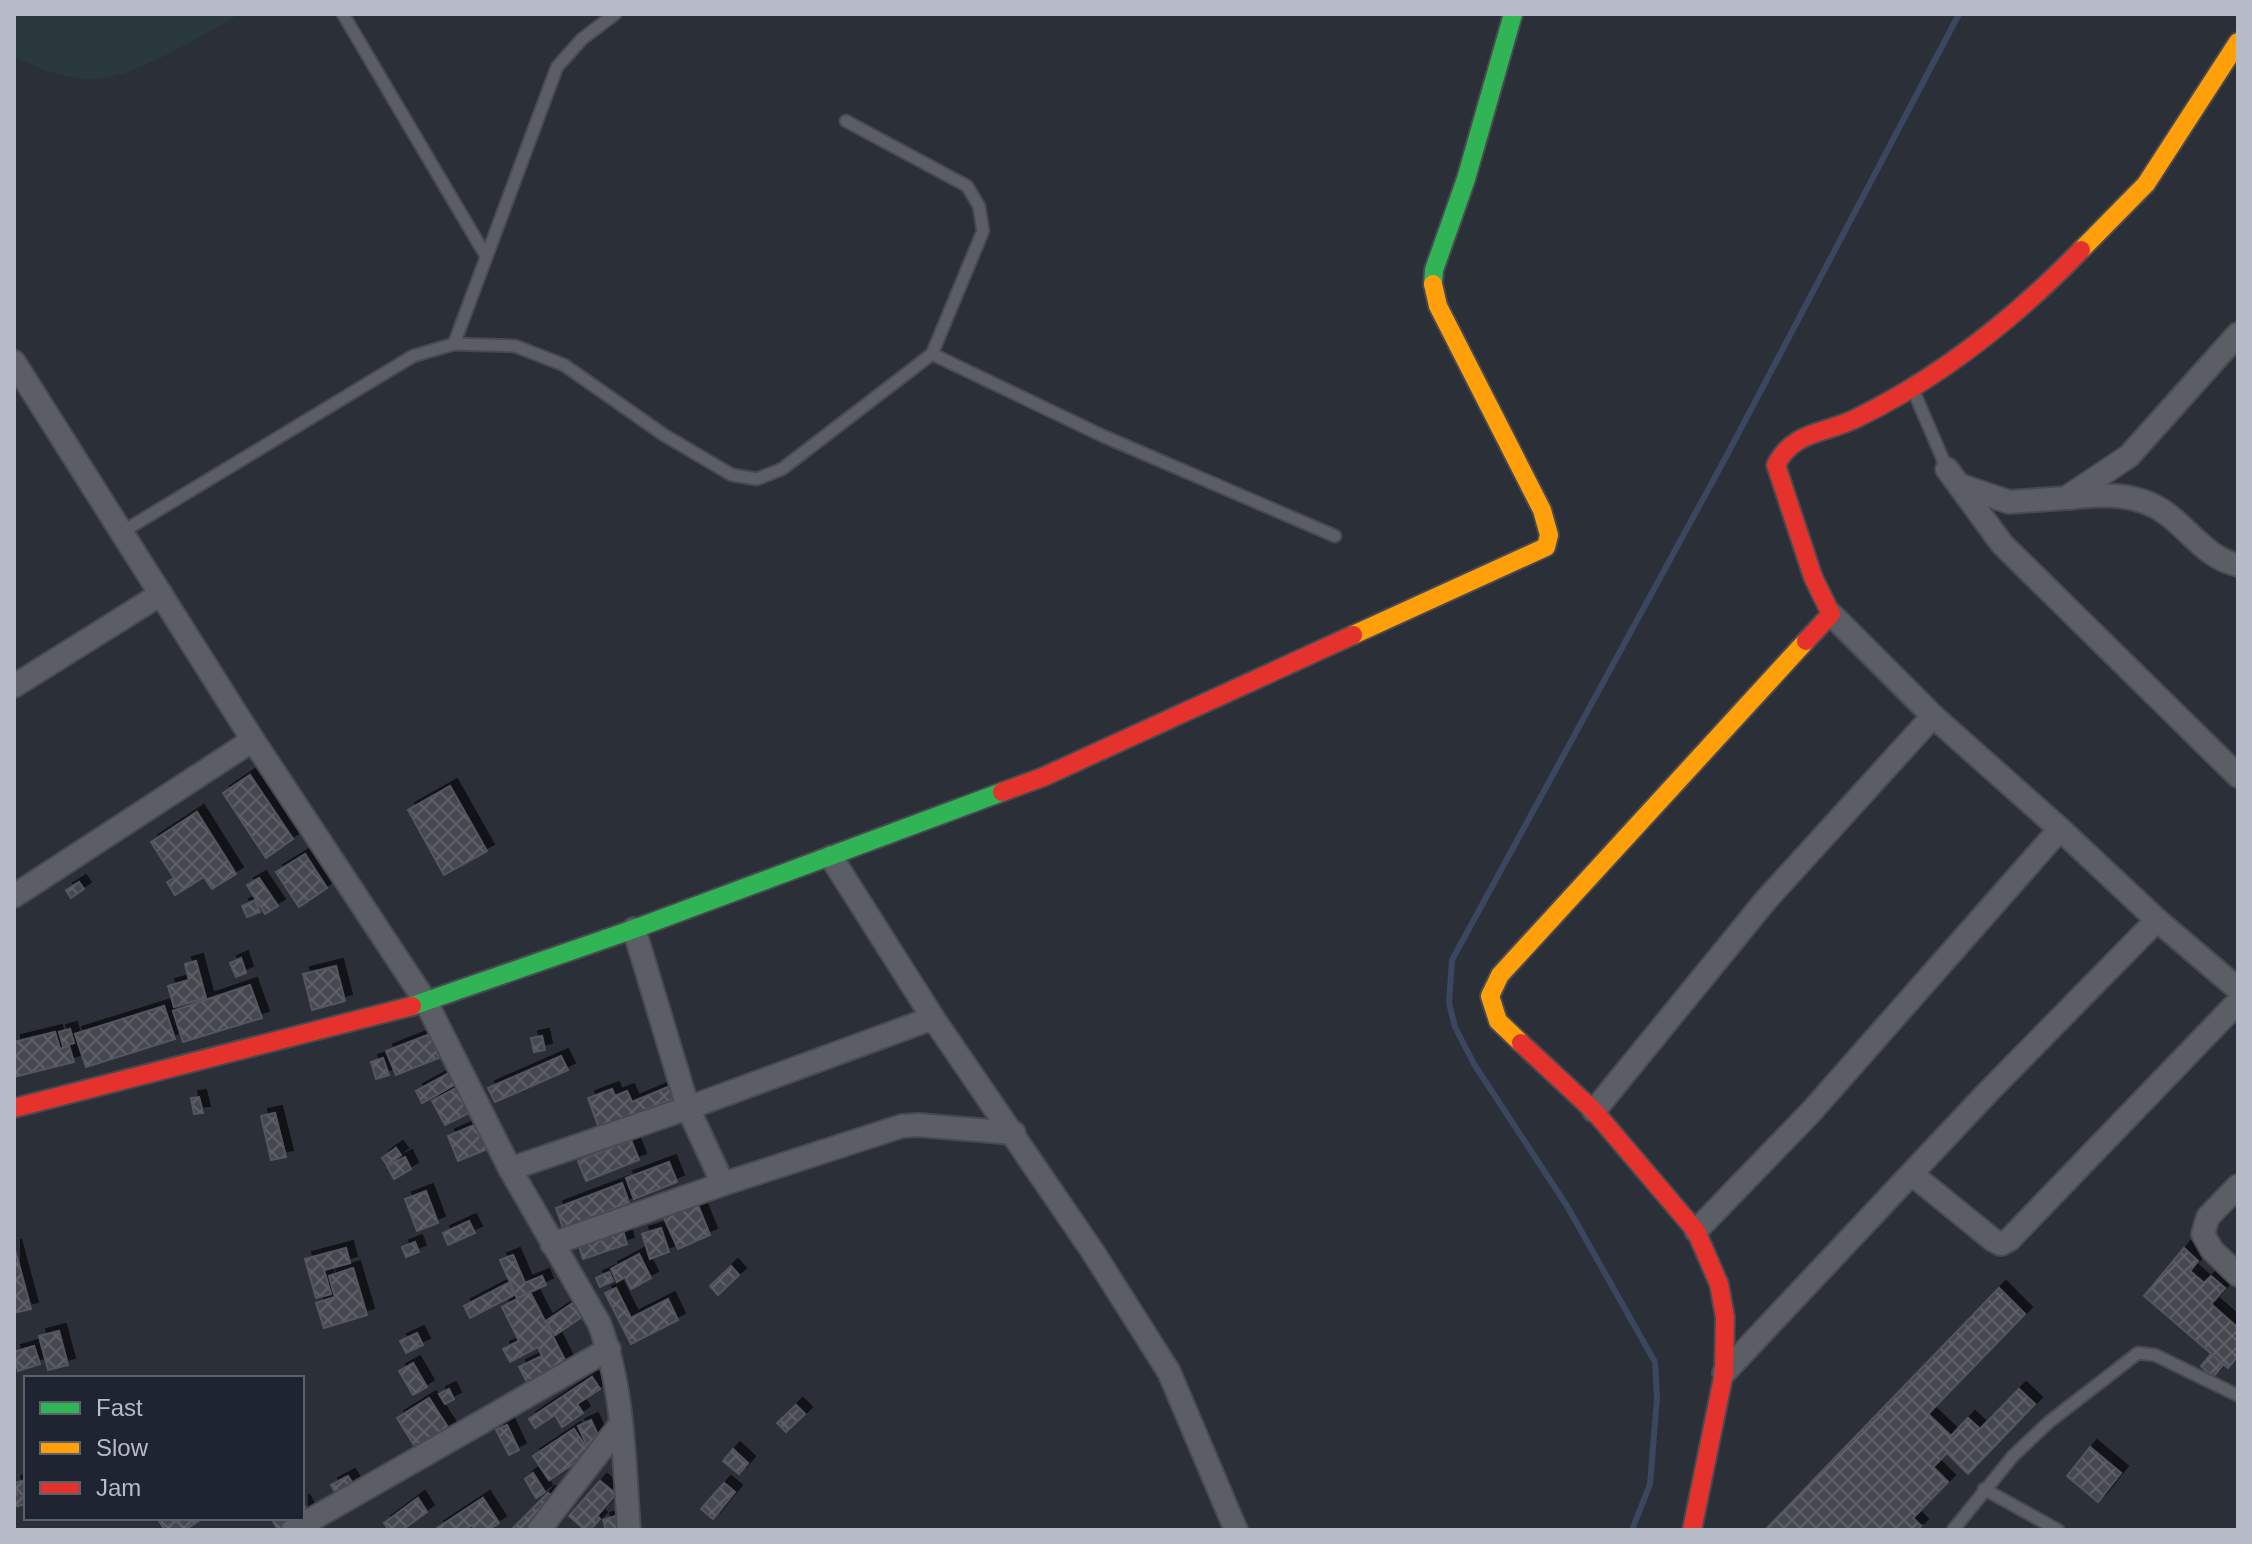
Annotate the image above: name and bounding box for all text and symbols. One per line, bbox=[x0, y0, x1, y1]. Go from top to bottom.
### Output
legend bbox=[24, 1376, 304, 1520]
text: Fast bbox=[96, 1394, 143, 1421]
text: Slow bbox=[96, 1434, 149, 1461]
text: Jam bbox=[96, 1474, 141, 1501]

